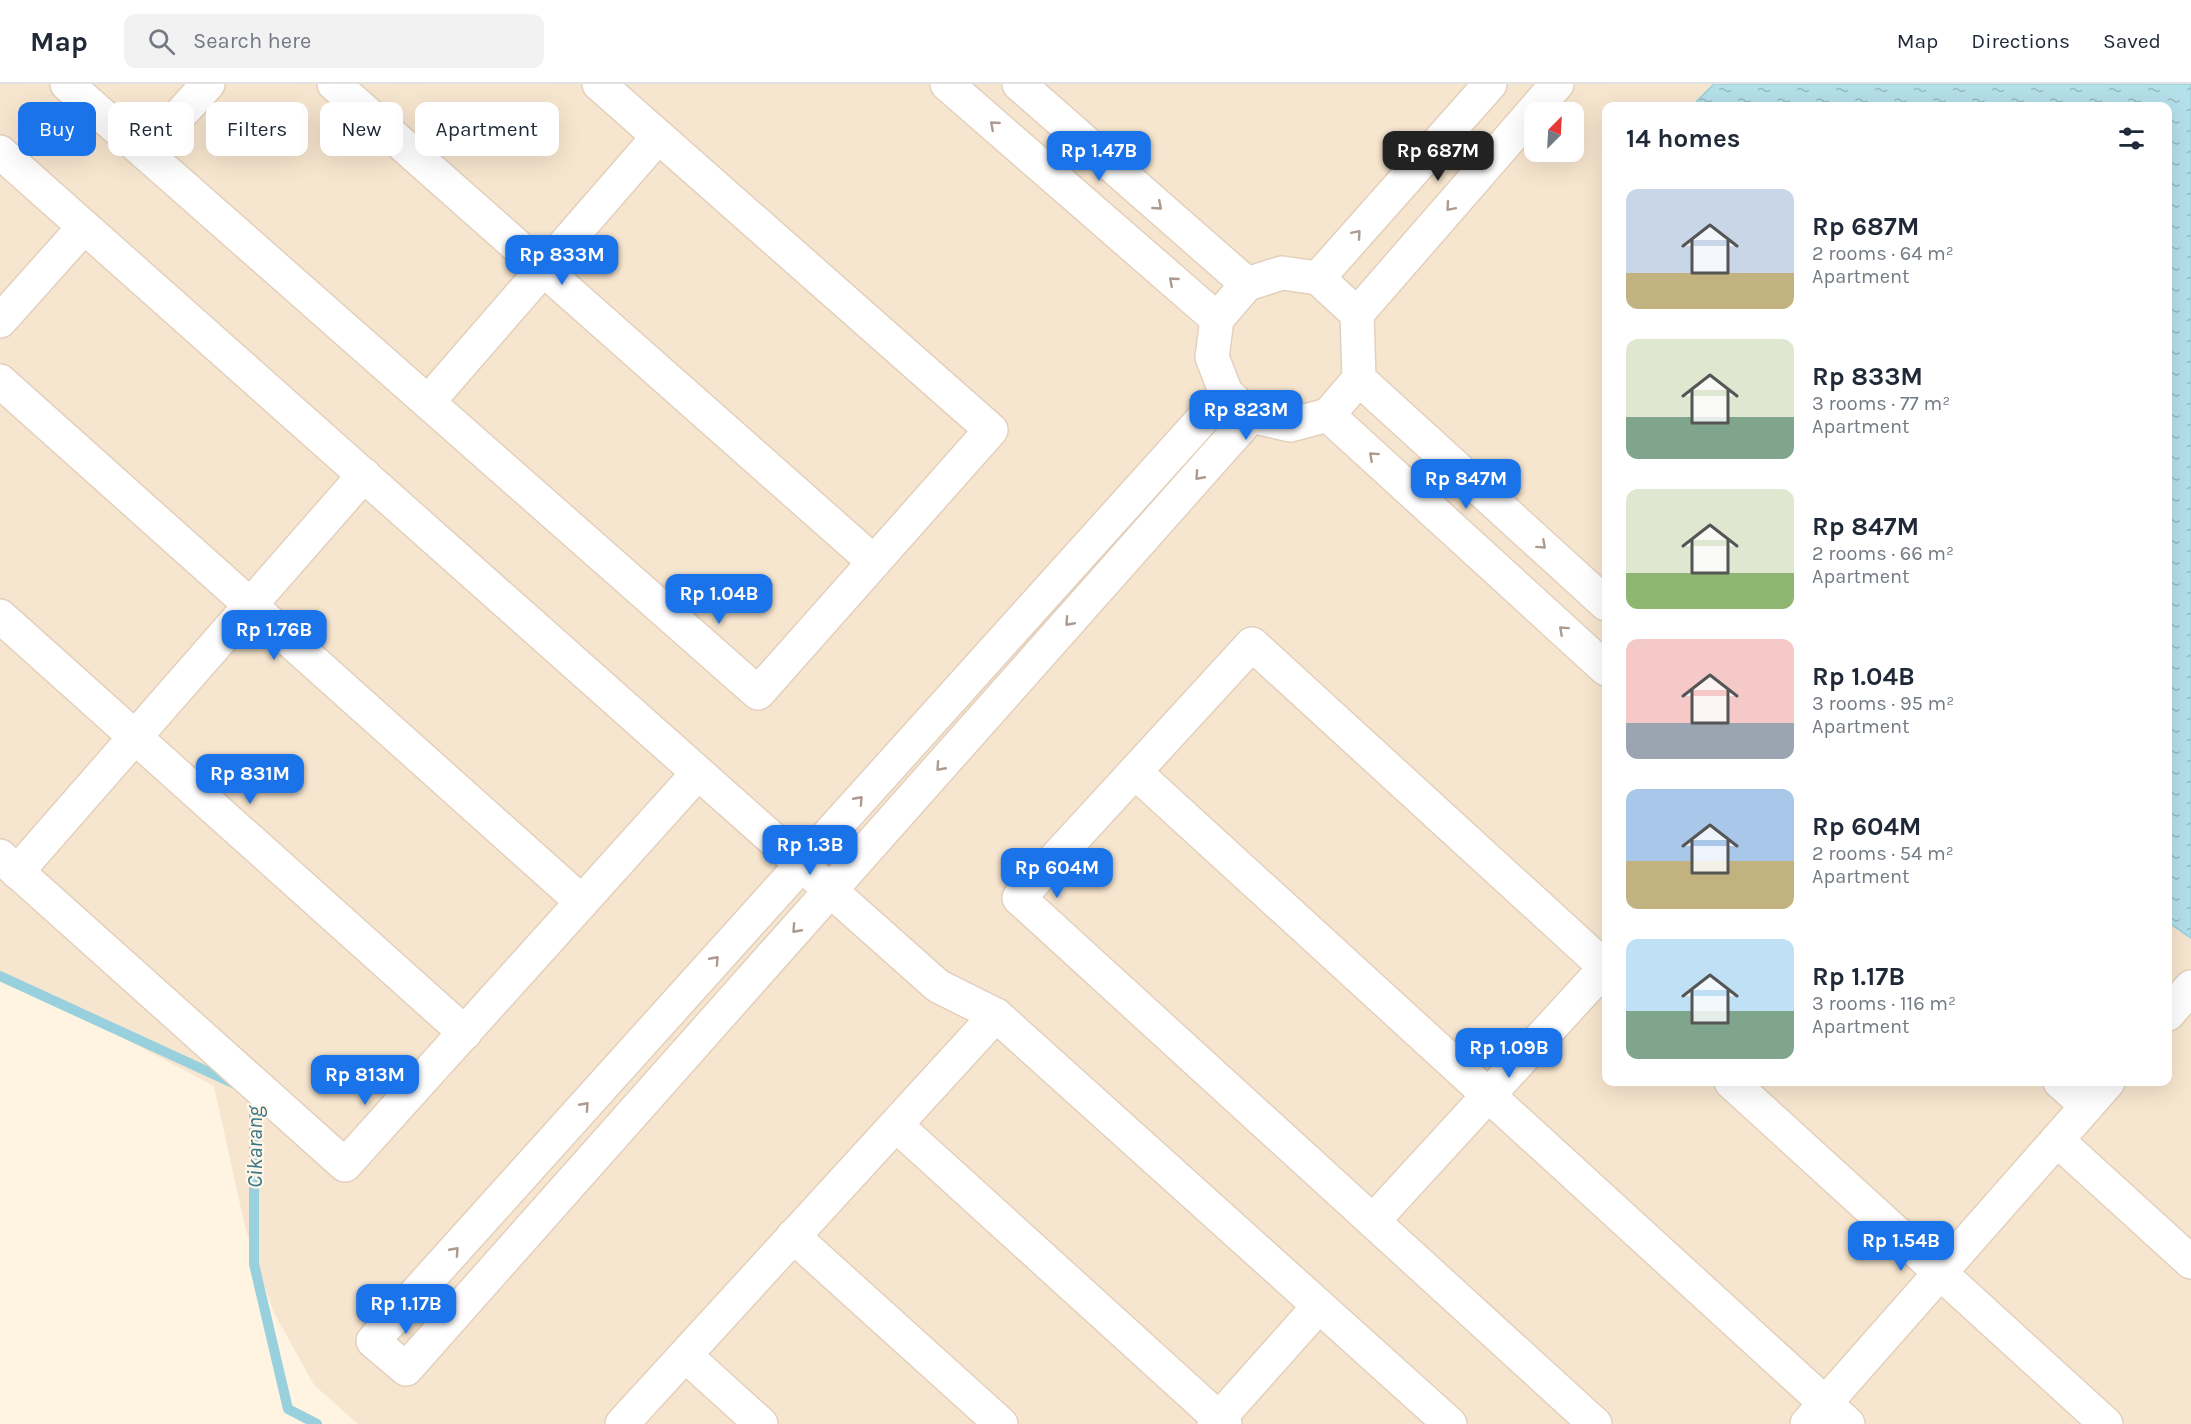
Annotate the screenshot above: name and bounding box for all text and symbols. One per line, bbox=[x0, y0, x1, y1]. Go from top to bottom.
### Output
search box bbox=[124, 14, 544, 68]
text: Map bbox=[30, 25, 88, 58]
icon: search bbox=[145, 25, 178, 58]
text: Search here bbox=[193, 28, 311, 54]
text: Map bbox=[1897, 29, 1938, 53]
text: Directions bbox=[1971, 29, 2070, 53]
text: Saved bbox=[2103, 29, 2161, 53]
chip: Buy bbox=[18, 102, 96, 156]
chip: Rent bbox=[108, 102, 194, 156]
chip: Filters bbox=[206, 102, 308, 156]
chip: New bbox=[320, 102, 403, 156]
chip: Apartment bbox=[415, 102, 559, 156]
north arrow bbox=[1524, 102, 1584, 162]
map controls bbox=[1524, 102, 1584, 162]
one-way arrow bbox=[990, 121, 1001, 132]
icon: filters bbox=[2115, 122, 2148, 155]
text: 14 homes bbox=[1626, 123, 1740, 154]
pin: Rp 1.47B bbox=[1037, 131, 1161, 182]
pin: Rp 687M bbox=[1383, 131, 1493, 182]
text: Rp 1.47B bbox=[1061, 139, 1137, 162]
text: Rp 687M bbox=[1397, 139, 1479, 162]
one-way arrow bbox=[1151, 199, 1162, 210]
one-way arrow bbox=[1446, 200, 1457, 211]
text: Rp 687M bbox=[1812, 211, 1919, 242]
icon: home bbox=[1674, 213, 1746, 285]
one-way arrow bbox=[1350, 231, 1361, 241]
pin: Rp 833M bbox=[507, 235, 617, 286]
text: 2 rooms · 64 m² bbox=[1812, 242, 1954, 265]
text: Rp 833M bbox=[519, 243, 605, 266]
text: Apartment bbox=[1812, 265, 1910, 288]
one-way arrow bbox=[1169, 277, 1180, 288]
text: Rp 833M bbox=[1812, 361, 1923, 392]
icon: home bbox=[1674, 363, 1746, 435]
pin: Rp 823M bbox=[1191, 390, 1301, 441]
text: 3 rooms · 77 m² bbox=[1812, 392, 1950, 415]
text: Rp 823M bbox=[1203, 398, 1289, 421]
text: Apartment bbox=[1812, 415, 1910, 438]
one-way arrow bbox=[1369, 452, 1379, 463]
pin: Rp 847M bbox=[1411, 459, 1521, 510]
text: Rp 847M bbox=[1425, 467, 1507, 490]
one-way arrow bbox=[1195, 469, 1206, 480]
text: Rp 847M bbox=[1812, 511, 1919, 542]
icon: home bbox=[1674, 513, 1746, 585]
one-way arrow bbox=[1535, 538, 1546, 549]
text: 2 rooms · 66 m² bbox=[1812, 542, 1954, 565]
text: Apartment bbox=[1812, 565, 1910, 588]
pin: Rp 1.04B bbox=[657, 574, 781, 625]
text: Rp 1.04B bbox=[679, 582, 759, 605]
pin: Rp 1.76B bbox=[212, 610, 336, 661]
one-way arrow bbox=[1065, 615, 1076, 625]
text: Rp 1.76B bbox=[236, 618, 312, 641]
one-way arrow bbox=[1560, 626, 1570, 637]
text: Rp 1.04B bbox=[1812, 661, 1915, 692]
icon: home bbox=[1674, 663, 1746, 735]
text: 3 rooms · 95 m² bbox=[1812, 692, 1954, 715]
text: Apartment bbox=[1812, 715, 1910, 738]
pin: Rp 831M bbox=[195, 754, 305, 805]
one-way arrow bbox=[936, 761, 947, 771]
text: Rp 831M bbox=[210, 762, 290, 785]
one-way arrow bbox=[852, 796, 863, 807]
text: Rp 604M bbox=[1812, 811, 1922, 842]
icon: home bbox=[1674, 813, 1746, 885]
pin: Rp 1.3B bbox=[755, 825, 865, 876]
text: Rp 1.3B bbox=[777, 833, 843, 856]
text: 2 rooms · 54 m² bbox=[1812, 842, 1954, 865]
pin: Rp 604M bbox=[1002, 848, 1112, 899]
text: Rp 604M bbox=[1015, 856, 1099, 879]
text: Apartment bbox=[1812, 865, 1910, 888]
one-way arrow bbox=[792, 922, 803, 933]
one-way arrow bbox=[708, 957, 719, 967]
text: Rp 1.17B bbox=[1812, 961, 1905, 992]
icon: home bbox=[1674, 963, 1746, 1035]
text: 3 rooms · 116 m² bbox=[1812, 992, 1956, 1015]
text: Apartment bbox=[1812, 1015, 1910, 1038]
pin: Rp 1.09B bbox=[1447, 1028, 1571, 1079]
text: Rp 1.09B bbox=[1469, 1036, 1549, 1059]
pin: Rp 813M bbox=[310, 1055, 420, 1106]
text: Rp 813M bbox=[325, 1063, 405, 1086]
one-way arrow bbox=[578, 1102, 589, 1112]
water label: Cikarang bbox=[242, 1105, 268, 1188]
pin: Rp 1.54B bbox=[1839, 1221, 1963, 1272]
text: Rp 1.54B bbox=[1862, 1229, 1940, 1252]
one-way arrow bbox=[448, 1247, 459, 1258]
pin: Rp 1.17B bbox=[344, 1284, 468, 1335]
text: Rp 1.17B bbox=[370, 1292, 442, 1315]

